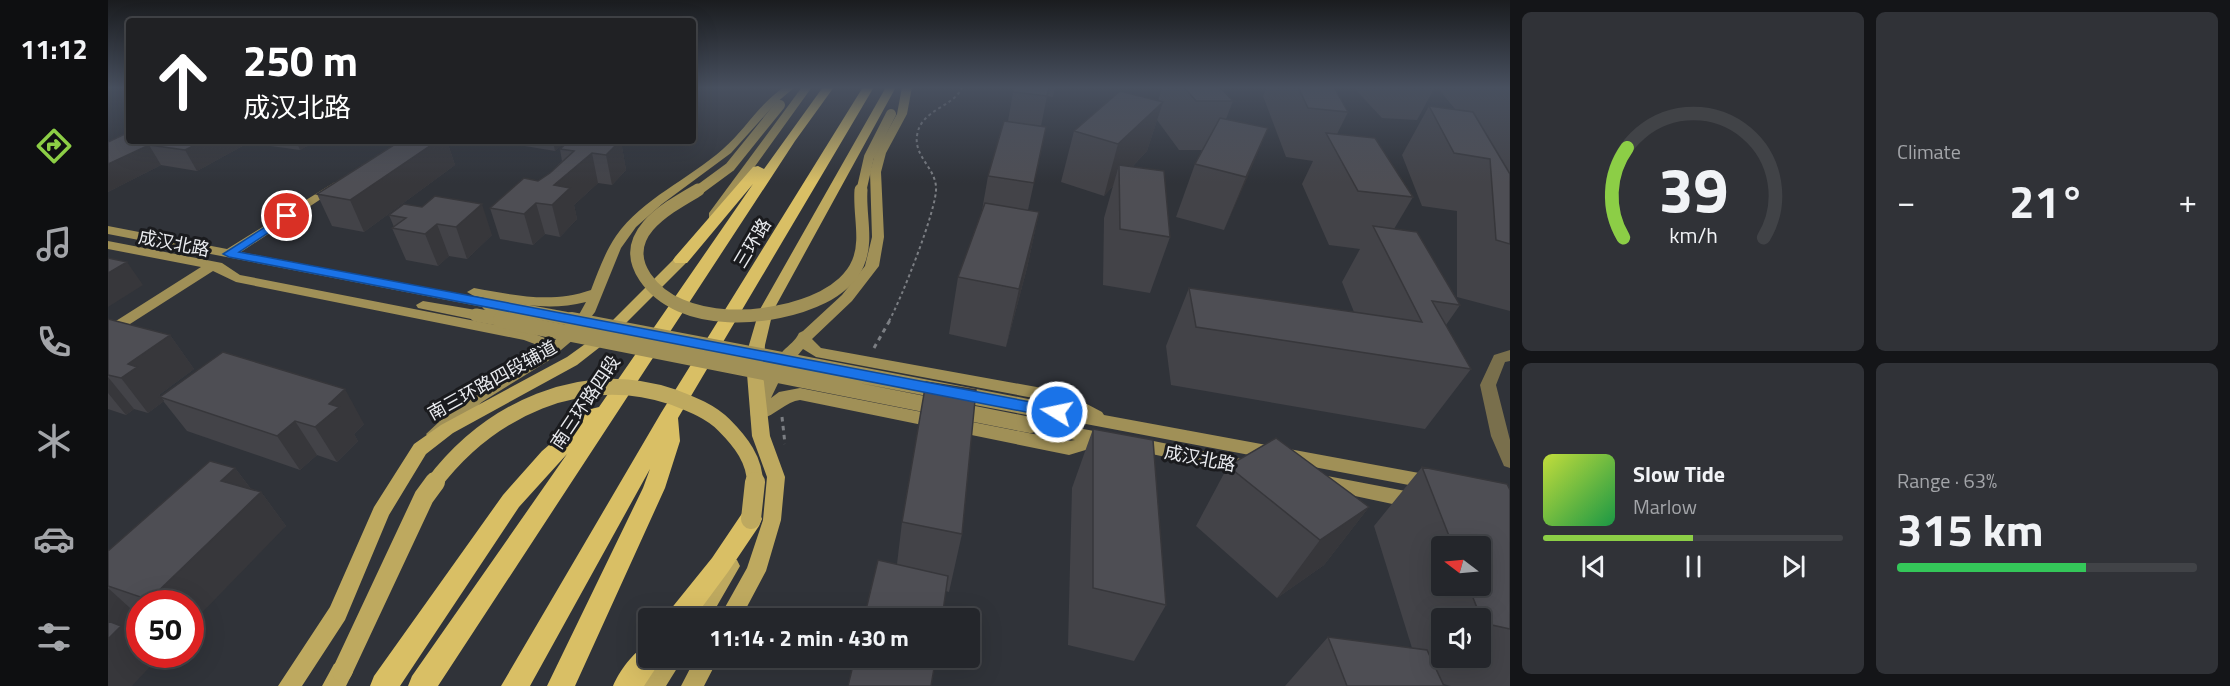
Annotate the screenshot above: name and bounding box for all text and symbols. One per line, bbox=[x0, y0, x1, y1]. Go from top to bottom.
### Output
text: 11:12 bbox=[20, 28, 88, 69]
text: 250 m bbox=[243, 28, 358, 92]
icon: ahead bbox=[144, 42, 222, 120]
text: 成汉北路 bbox=[243, 86, 351, 127]
icon: directions bbox=[33, 125, 75, 167]
text: Climate bbox=[1897, 136, 1961, 167]
text: 39 bbox=[1658, 141, 1728, 236]
text: 21° bbox=[2009, 167, 2085, 235]
text: − bbox=[1897, 176, 1915, 226]
text: + bbox=[2179, 176, 2197, 226]
pin bbox=[261, 190, 312, 241]
icon: arrive bbox=[270, 199, 303, 232]
street label: 三环路 bbox=[727, 213, 777, 273]
text: km/h bbox=[1669, 220, 1717, 252]
icon: music bbox=[33, 223, 75, 265]
street label: 成汉北路 bbox=[136, 223, 212, 263]
icon: phone bbox=[33, 321, 75, 363]
street label: 南三环路四段辅道 bbox=[422, 333, 562, 427]
street label: 南三环路四段 bbox=[544, 350, 626, 454]
position arrow bbox=[1025, 380, 1089, 444]
icon: climate bbox=[33, 420, 75, 462]
street label: 成汉北路 bbox=[1162, 438, 1238, 478]
text: Slow Tide bbox=[1633, 457, 1725, 491]
text: Range · 63% bbox=[1897, 465, 1997, 496]
text: Marlow bbox=[1633, 491, 1697, 522]
text: 315 km bbox=[1897, 495, 2043, 563]
icon: car bbox=[33, 518, 75, 560]
north arrow bbox=[1431, 536, 1491, 596]
map controls bbox=[1431, 536, 1491, 668]
icon: previous bbox=[1577, 550, 1610, 583]
icon: pause bbox=[1677, 550, 1710, 583]
icon: next bbox=[1777, 550, 1810, 583]
speed limit sign: 50 bbox=[126, 590, 204, 668]
button: sound bbox=[1431, 608, 1491, 668]
icon: filters bbox=[33, 616, 75, 658]
text: 11:14 · 2 min · 430 m bbox=[709, 621, 909, 655]

